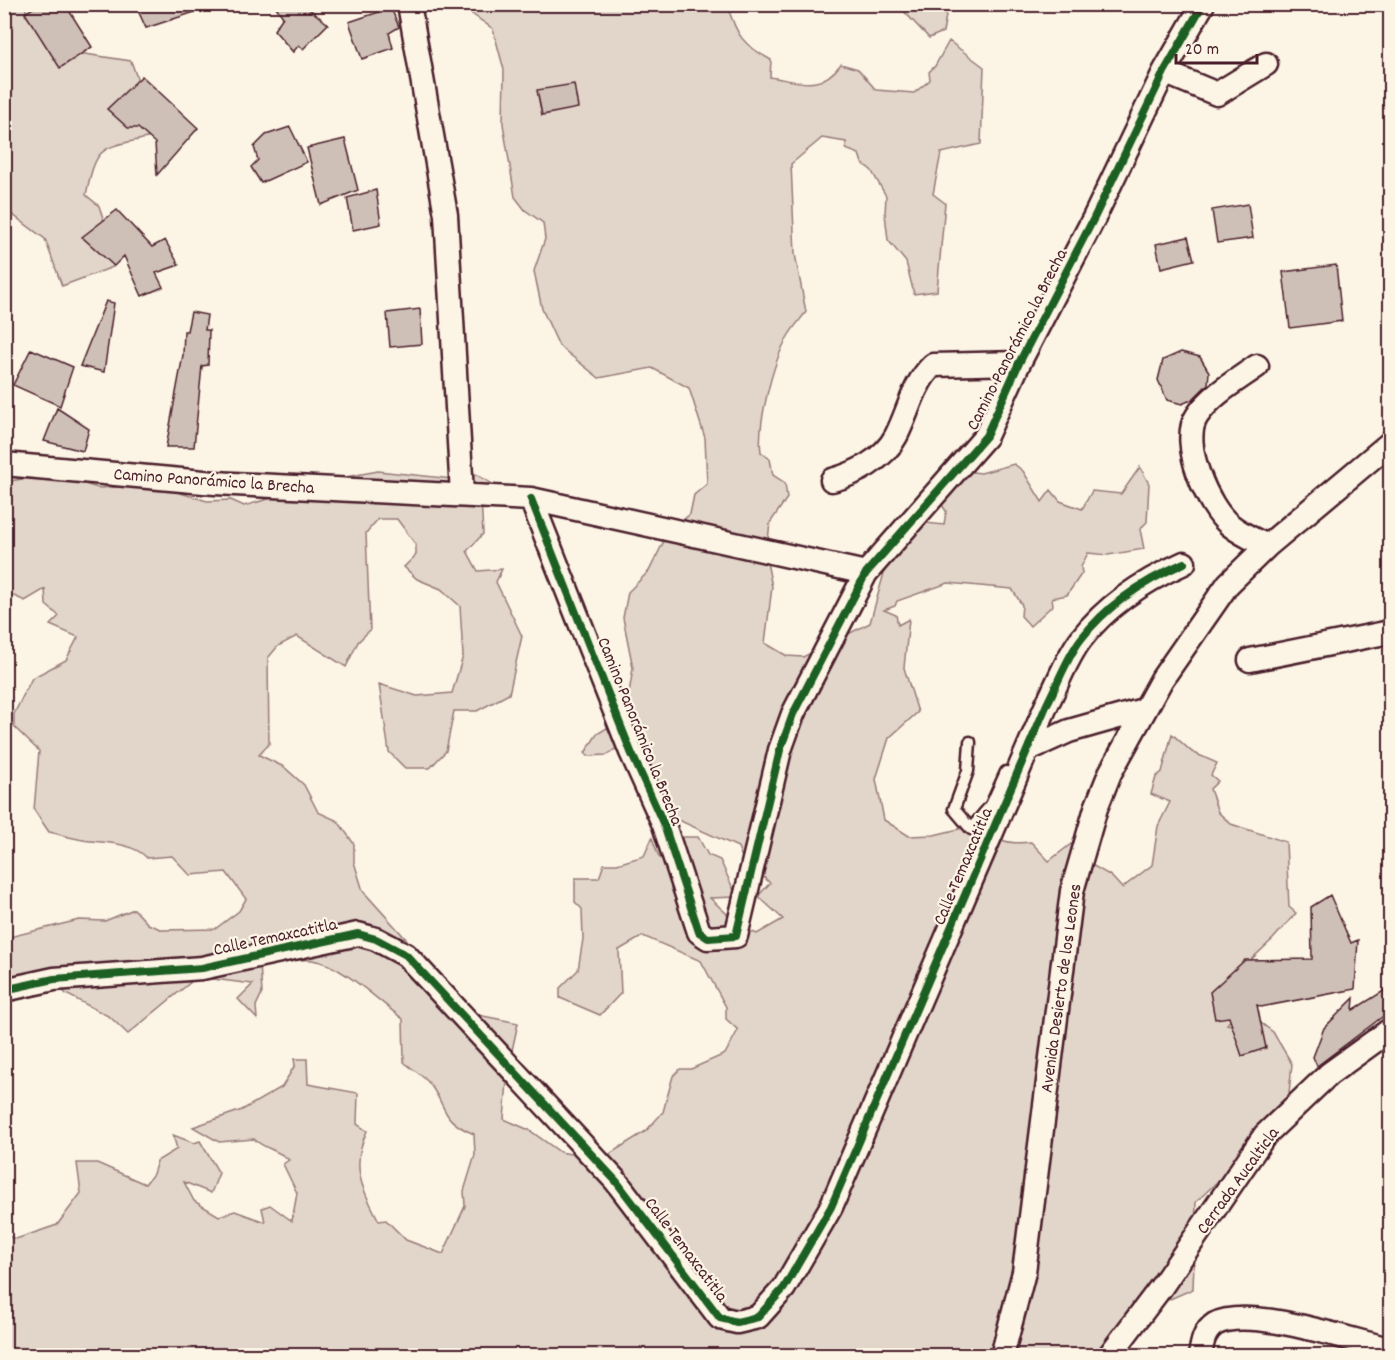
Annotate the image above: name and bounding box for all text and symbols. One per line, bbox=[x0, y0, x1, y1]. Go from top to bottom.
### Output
scale bar bbox=[1176, 27, 1257, 65]
text: 20 m bbox=[1185, 38, 1219, 63]
street label: Camino Panorámico la Brecha bbox=[961, 244, 1075, 435]
street label: Camino Panorámico la Brecha bbox=[113, 463, 315, 502]
street label: Camino Panorámico la Brecha bbox=[589, 634, 688, 830]
street label: Calle Temaxcatitla bbox=[928, 804, 1001, 930]
street label: Avenida Desierto de los Leones bbox=[1035, 882, 1090, 1095]
street label: Calle Temaxcatitla bbox=[212, 913, 340, 964]
street label: Cerrada Aucalticla bbox=[1192, 1122, 1287, 1240]
street label: Calle Temaxcatitla bbox=[637, 1193, 733, 1309]

